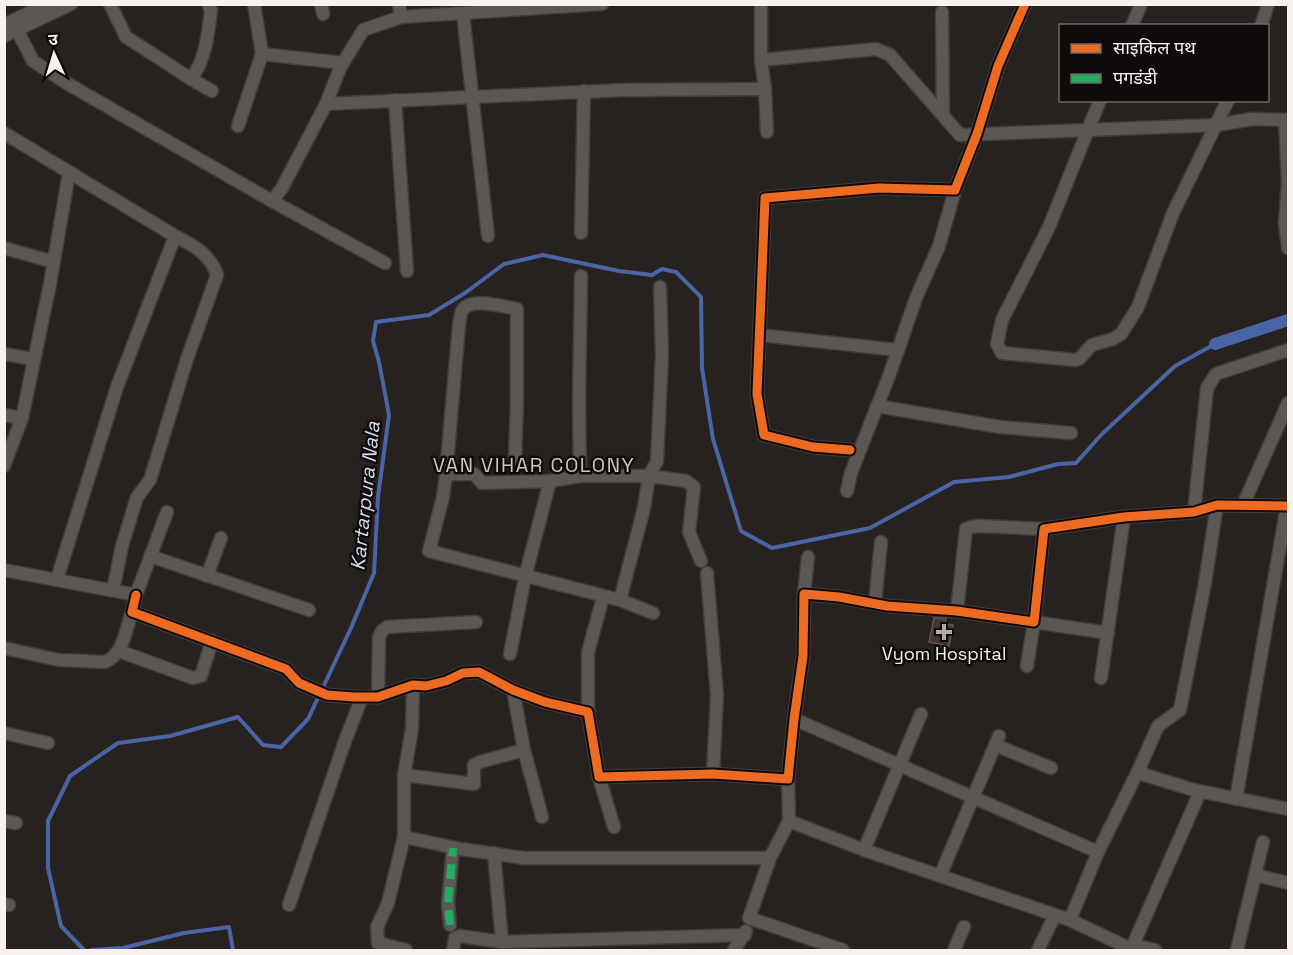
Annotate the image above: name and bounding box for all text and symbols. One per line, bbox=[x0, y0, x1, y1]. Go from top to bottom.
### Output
north arrow bbox=[24, 24, 84, 84]
legend bbox=[1059, 24, 1269, 102]
text: उ bbox=[48, 29, 59, 50]
text: साइकिल पथ bbox=[1113, 36, 1196, 59]
text: पगडंडी bbox=[1113, 66, 1158, 89]
water label: Kartarpura Nala bbox=[344, 420, 386, 572]
district label: VAN VIHAR COLONY bbox=[433, 452, 635, 478]
marker: Vyom Hospital bbox=[935, 623, 953, 641]
place label: Vyom Hospital bbox=[882, 642, 1006, 665]

